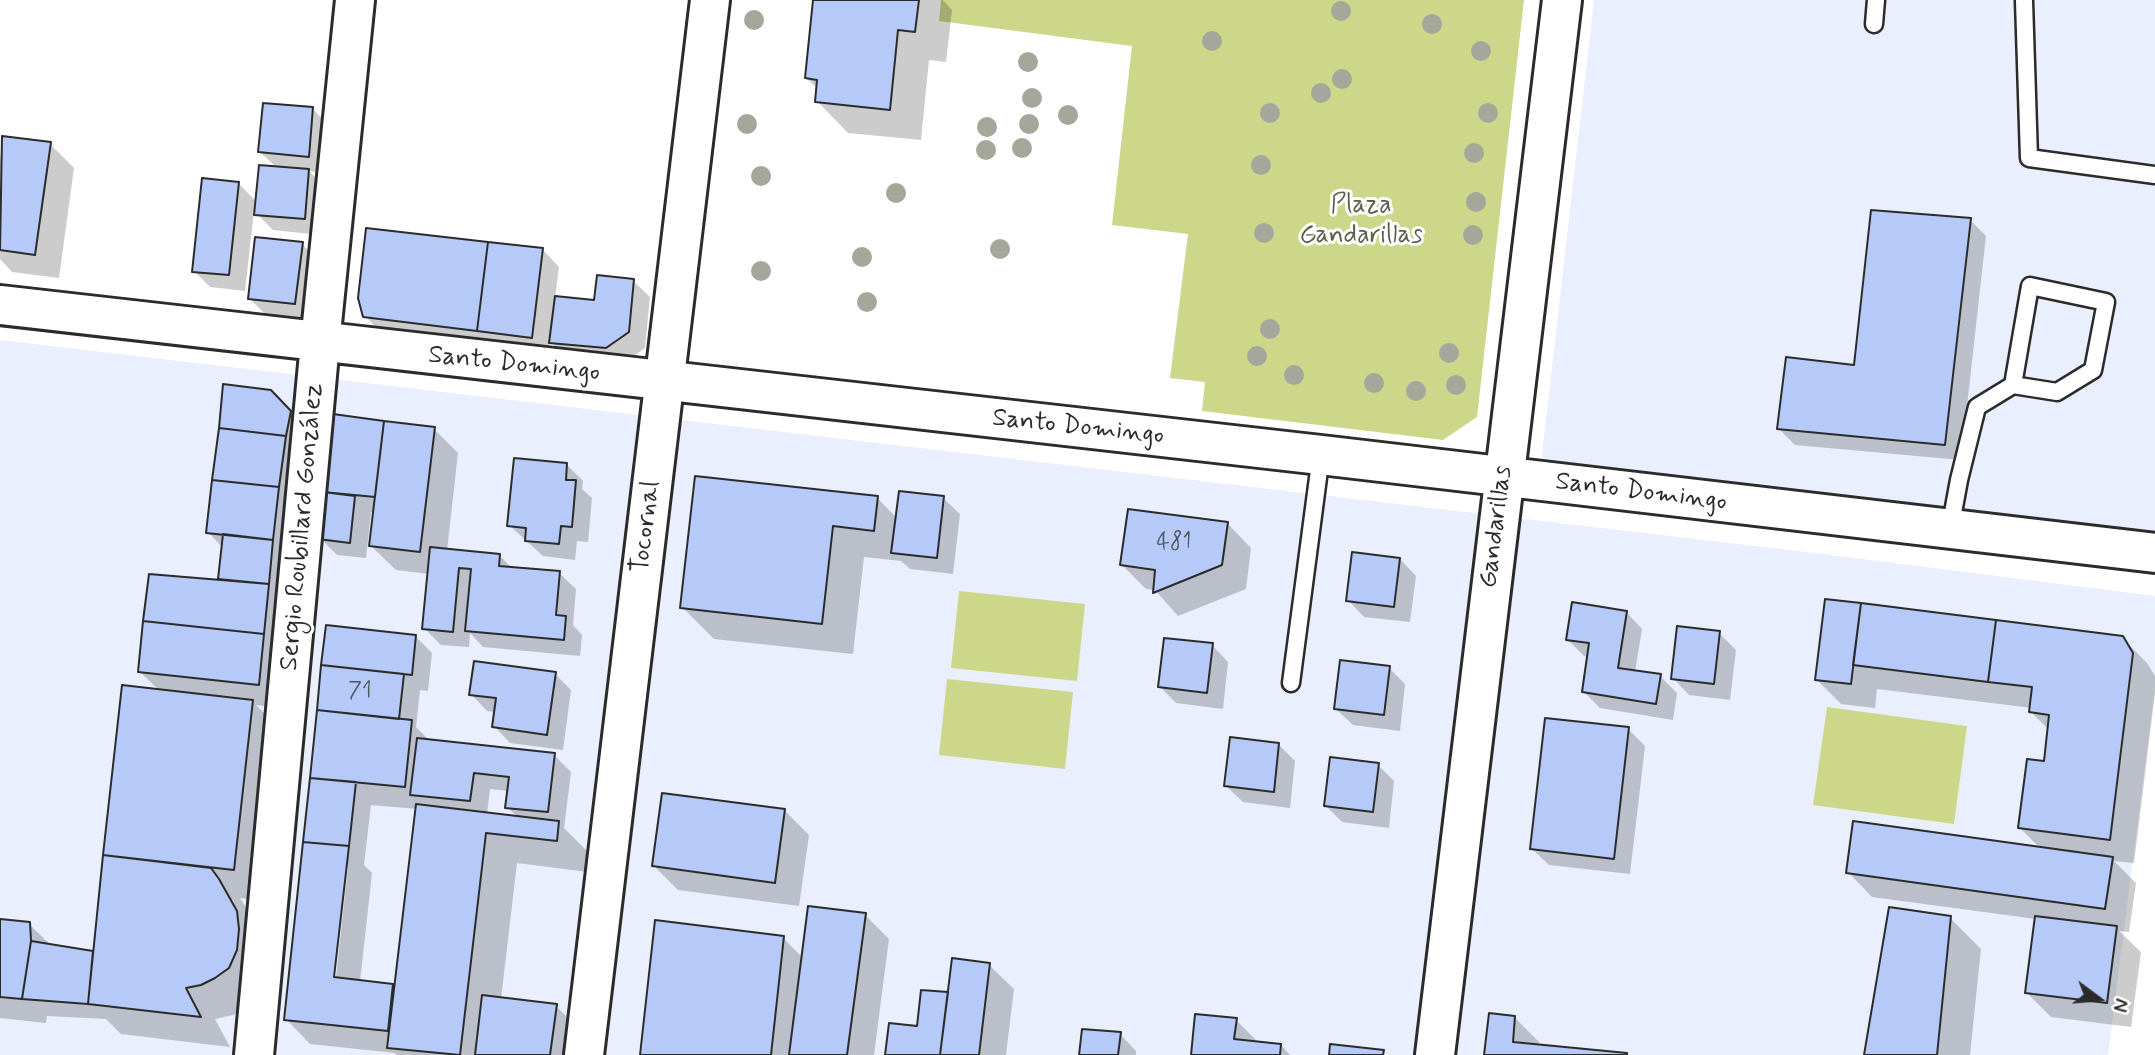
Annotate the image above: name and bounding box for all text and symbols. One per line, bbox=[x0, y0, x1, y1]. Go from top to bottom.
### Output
park label: Plaza Gandarillas bbox=[1299, 191, 1423, 252]
street label: Santo Domingo bbox=[427, 340, 601, 390]
street label: Sergio Roubillard González bbox=[275, 382, 331, 672]
street label: Santo Domingo bbox=[991, 403, 1165, 453]
street label: Gandarillas bbox=[1474, 464, 1520, 590]
street label: Santo Domingo bbox=[1554, 467, 1728, 519]
street label: Tocornal bbox=[626, 479, 668, 575]
house number: 481 bbox=[1157, 529, 1191, 557]
house number: 71 bbox=[348, 678, 372, 706]
north arrow bbox=[2064, 964, 2134, 1034]
text: N bbox=[2106, 995, 2133, 1014]

